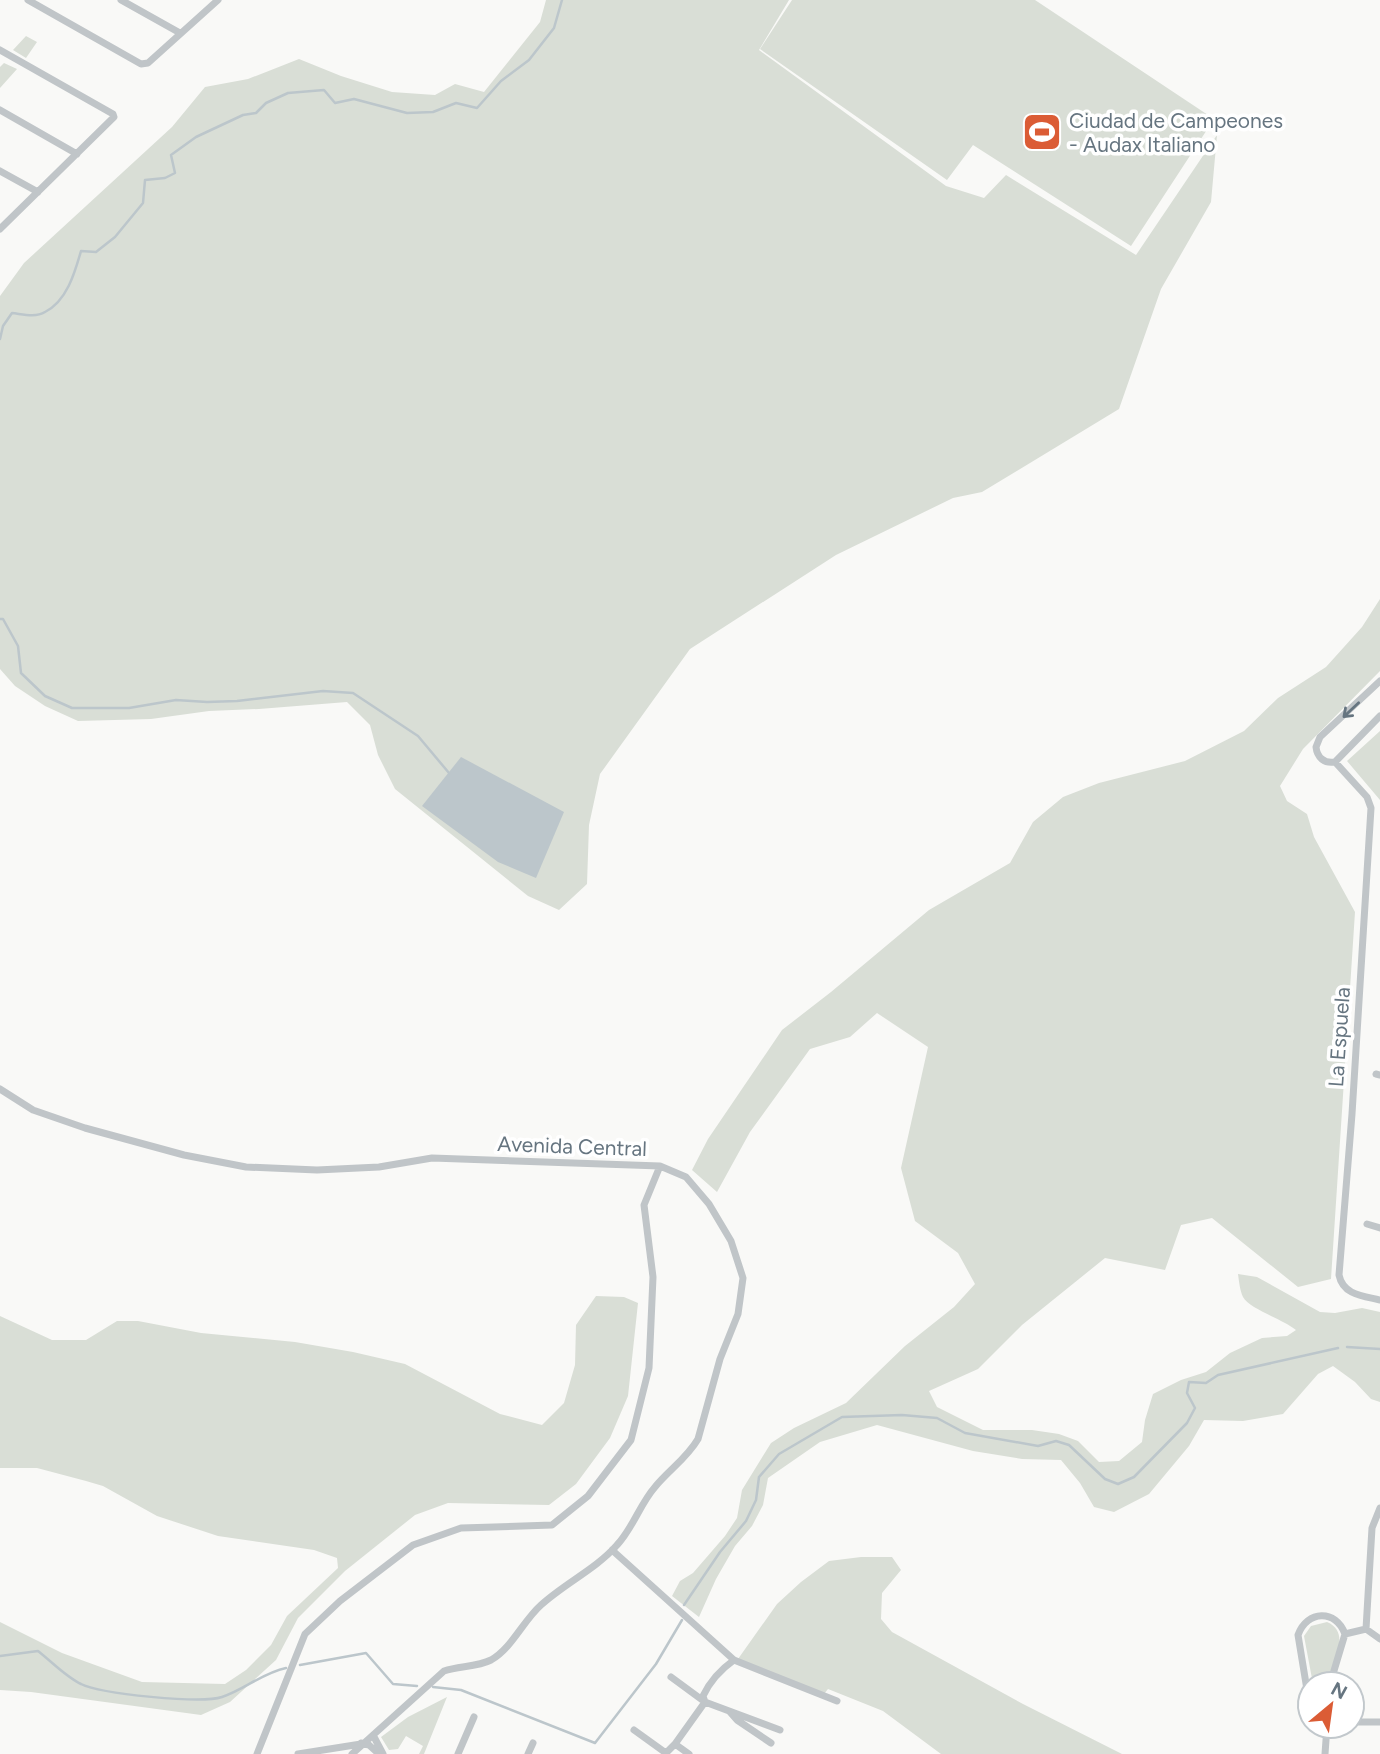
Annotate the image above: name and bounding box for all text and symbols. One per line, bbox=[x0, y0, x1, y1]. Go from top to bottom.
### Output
place label: Ciudad de Campeones - Audax Italiano bbox=[1069, 108, 1283, 157]
sports icon: Ciudad de Campeones - Audax Italiano bbox=[1021, 111, 1063, 153]
one-way arrow bbox=[1342, 701, 1359, 718]
street label: La Espuela bbox=[1323, 986, 1355, 1088]
street label: Avenida Central bbox=[497, 1131, 647, 1161]
north arrow bbox=[1296, 1670, 1366, 1740]
text: N bbox=[1327, 1677, 1351, 1704]

